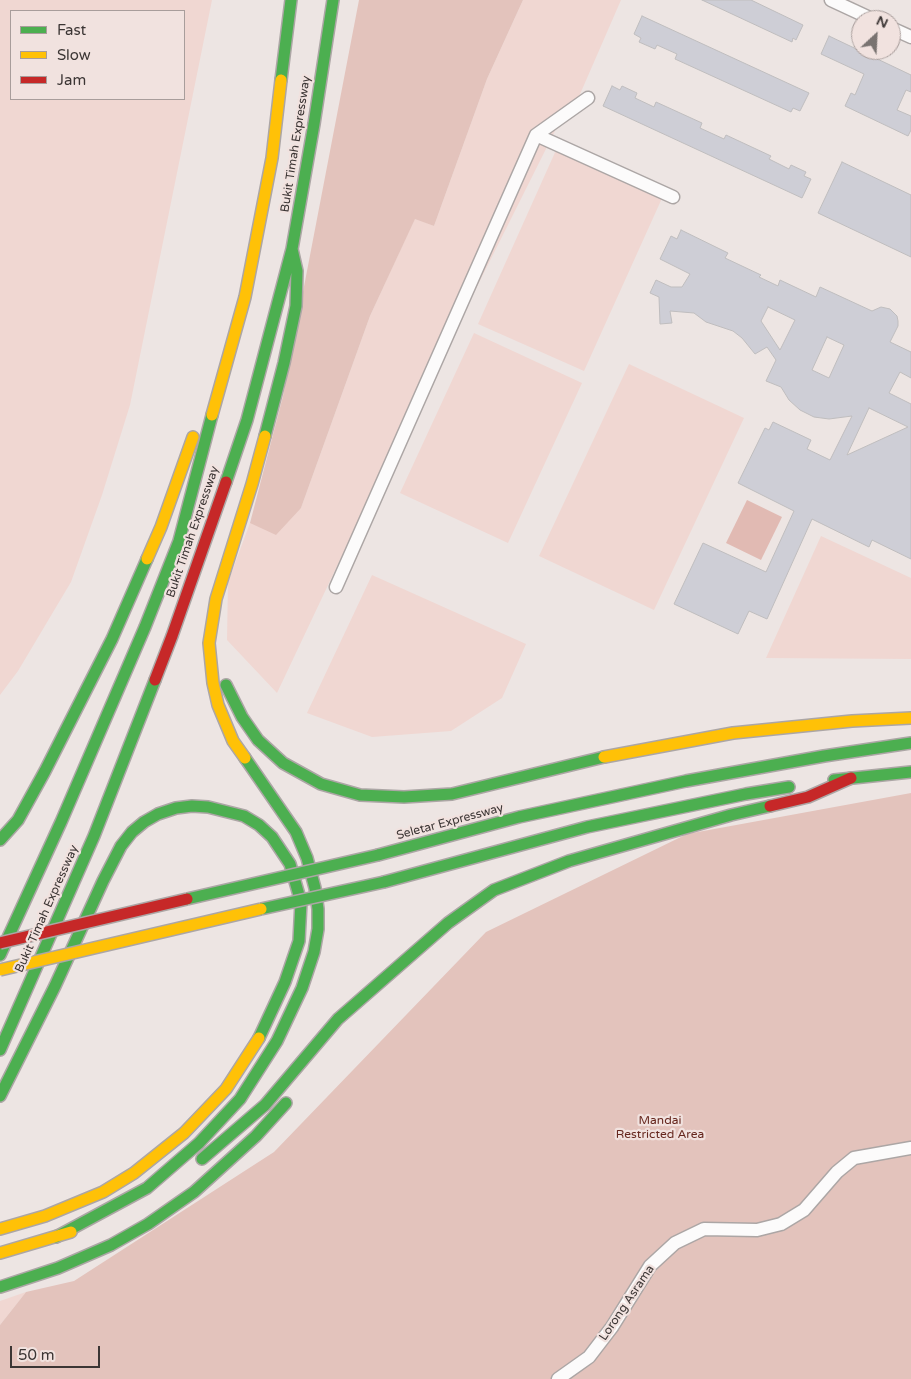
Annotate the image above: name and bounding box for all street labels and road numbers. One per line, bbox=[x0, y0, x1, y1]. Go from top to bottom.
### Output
street label: Bukit Timah Expressway bbox=[278, 75, 314, 213]
street label: Bukit Timah Expressway bbox=[164, 464, 222, 600]
street label: Seletar Expressway bbox=[395, 801, 505, 843]
street label: Bukit Timah Expressway bbox=[12, 843, 82, 975]
street label: Lorong Asrama bbox=[597, 1263, 657, 1343]

